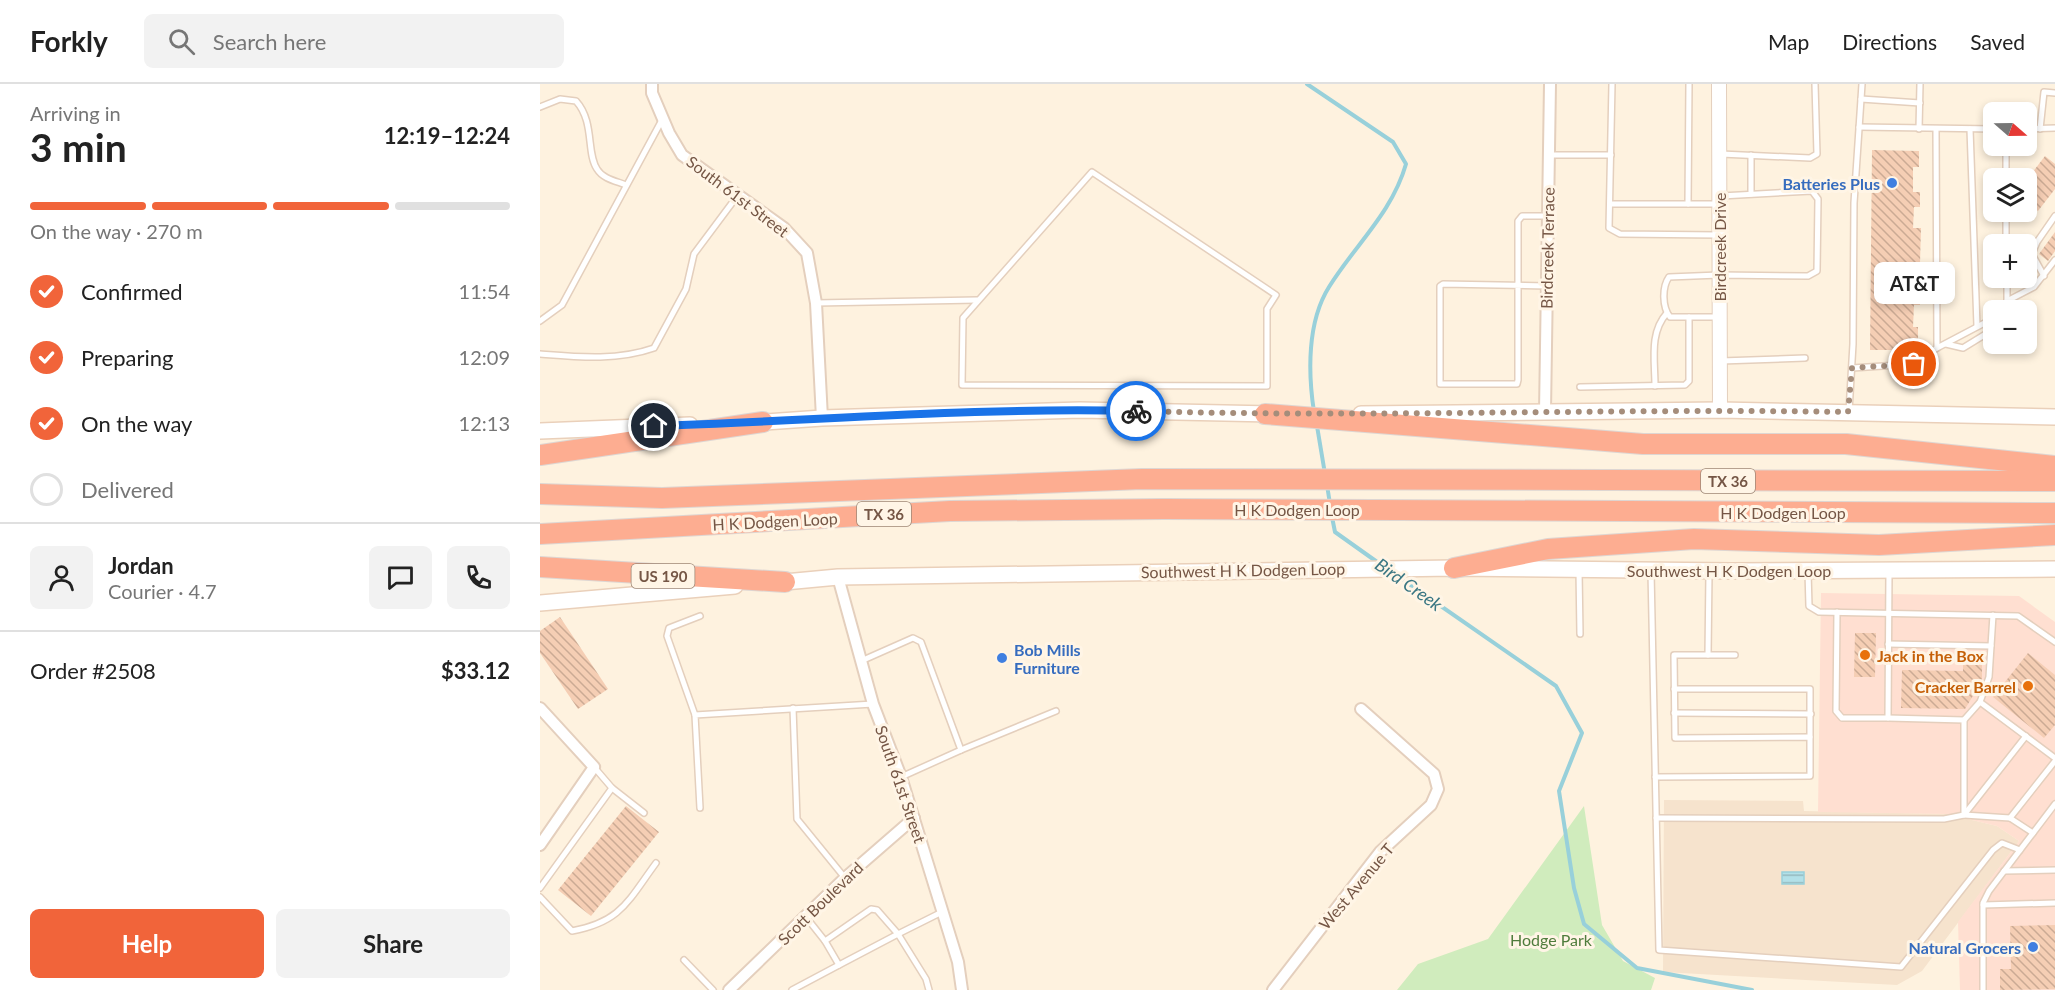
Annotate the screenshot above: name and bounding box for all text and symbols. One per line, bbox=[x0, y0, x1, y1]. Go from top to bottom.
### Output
search box bbox=[144, 14, 564, 68]
text: Forkly bbox=[30, 24, 108, 58]
icon: search bbox=[165, 25, 198, 58]
text: Search here bbox=[213, 28, 326, 55]
text: Map bbox=[1768, 29, 1809, 54]
text: Directions bbox=[1842, 29, 1937, 54]
text: Saved bbox=[1970, 29, 2025, 54]
text: Arriving in bbox=[30, 101, 121, 125]
north arrow bbox=[1983, 102, 2037, 156]
map controls bbox=[1983, 102, 2037, 354]
text: 12:19–12:24 bbox=[384, 122, 510, 149]
text: 3 min bbox=[30, 124, 127, 170]
street label: South 61st Street bbox=[683, 151, 793, 241]
button: layers bbox=[1983, 168, 2037, 222]
place label: Batteries Plus bbox=[1782, 174, 1880, 193]
marker: Batteries Plus bbox=[1885, 176, 1899, 190]
street label: Birdcreek Terrace bbox=[1536, 187, 1558, 309]
street label: Birdcreek Drive bbox=[1710, 193, 1729, 301]
text: On the way · 270 m bbox=[30, 219, 203, 243]
button: + bbox=[1983, 234, 2037, 288]
callout: AT&T bbox=[1874, 262, 1954, 304]
text: AT&T bbox=[1890, 271, 1939, 295]
icon: check bbox=[30, 275, 63, 308]
text: Confirmed bbox=[81, 278, 183, 305]
text: 11:54 bbox=[459, 279, 510, 303]
button: − bbox=[1983, 300, 2037, 354]
pin bbox=[1888, 338, 1939, 389]
icon: check bbox=[30, 341, 63, 374]
text: Preparing bbox=[81, 344, 173, 371]
text: 12:09 bbox=[459, 345, 510, 369]
icon: bag bbox=[1897, 347, 1930, 380]
courier bbox=[1106, 381, 1166, 441]
icon: bike bbox=[1120, 395, 1153, 428]
pin bbox=[628, 400, 679, 451]
icon: check bbox=[30, 407, 63, 440]
icon: home bbox=[637, 409, 670, 442]
text: On the way bbox=[81, 410, 192, 437]
text: 12:13 bbox=[459, 411, 510, 435]
road number: TX 36 bbox=[1701, 469, 1755, 493]
text: Delivered bbox=[81, 476, 174, 503]
street label: H K Dodgen Loop bbox=[1234, 500, 1360, 519]
road number: TX 36 bbox=[857, 502, 911, 526]
street label: H K Dodgen Loop bbox=[1720, 503, 1846, 522]
street label: H K Dodgen Loop bbox=[712, 508, 838, 534]
button: person bbox=[30, 546, 93, 609]
button: chat bbox=[369, 546, 432, 609]
button: phone bbox=[447, 546, 510, 609]
text: Jordan bbox=[108, 552, 174, 579]
water label: Bird Creek bbox=[1371, 553, 1447, 615]
street label: Southwest H K Dodgen Loop bbox=[1141, 559, 1345, 581]
street label: Southwest H K Dodgen Loop bbox=[1627, 561, 1831, 580]
road number: US 190 bbox=[632, 564, 694, 588]
text: Courier · 4.7 bbox=[108, 579, 217, 603]
place label: Bob Mills Furniture bbox=[1014, 640, 1081, 677]
place label: Jack in the Box bbox=[1877, 646, 1984, 665]
marker: Jack in the Box bbox=[1858, 648, 1872, 662]
marker: Bob Mills Furniture bbox=[995, 651, 1009, 665]
text: Order #2508 bbox=[30, 657, 156, 684]
text: $33.12 bbox=[441, 657, 510, 684]
place label: Cracker Barrel bbox=[1915, 677, 2016, 696]
marker: Cracker Barrel bbox=[2021, 679, 2035, 693]
street label: South 61st Street bbox=[872, 723, 930, 845]
street label: West Avenue T bbox=[1315, 839, 1398, 933]
street label: Scott Boulevard bbox=[774, 858, 866, 948]
button: Help bbox=[30, 909, 264, 978]
button: Share bbox=[276, 909, 510, 978]
park label: Hodge Park bbox=[1510, 930, 1593, 949]
place label: Natural Grocers bbox=[1909, 938, 2021, 957]
marker: Natural Grocers bbox=[2026, 940, 2040, 954]

